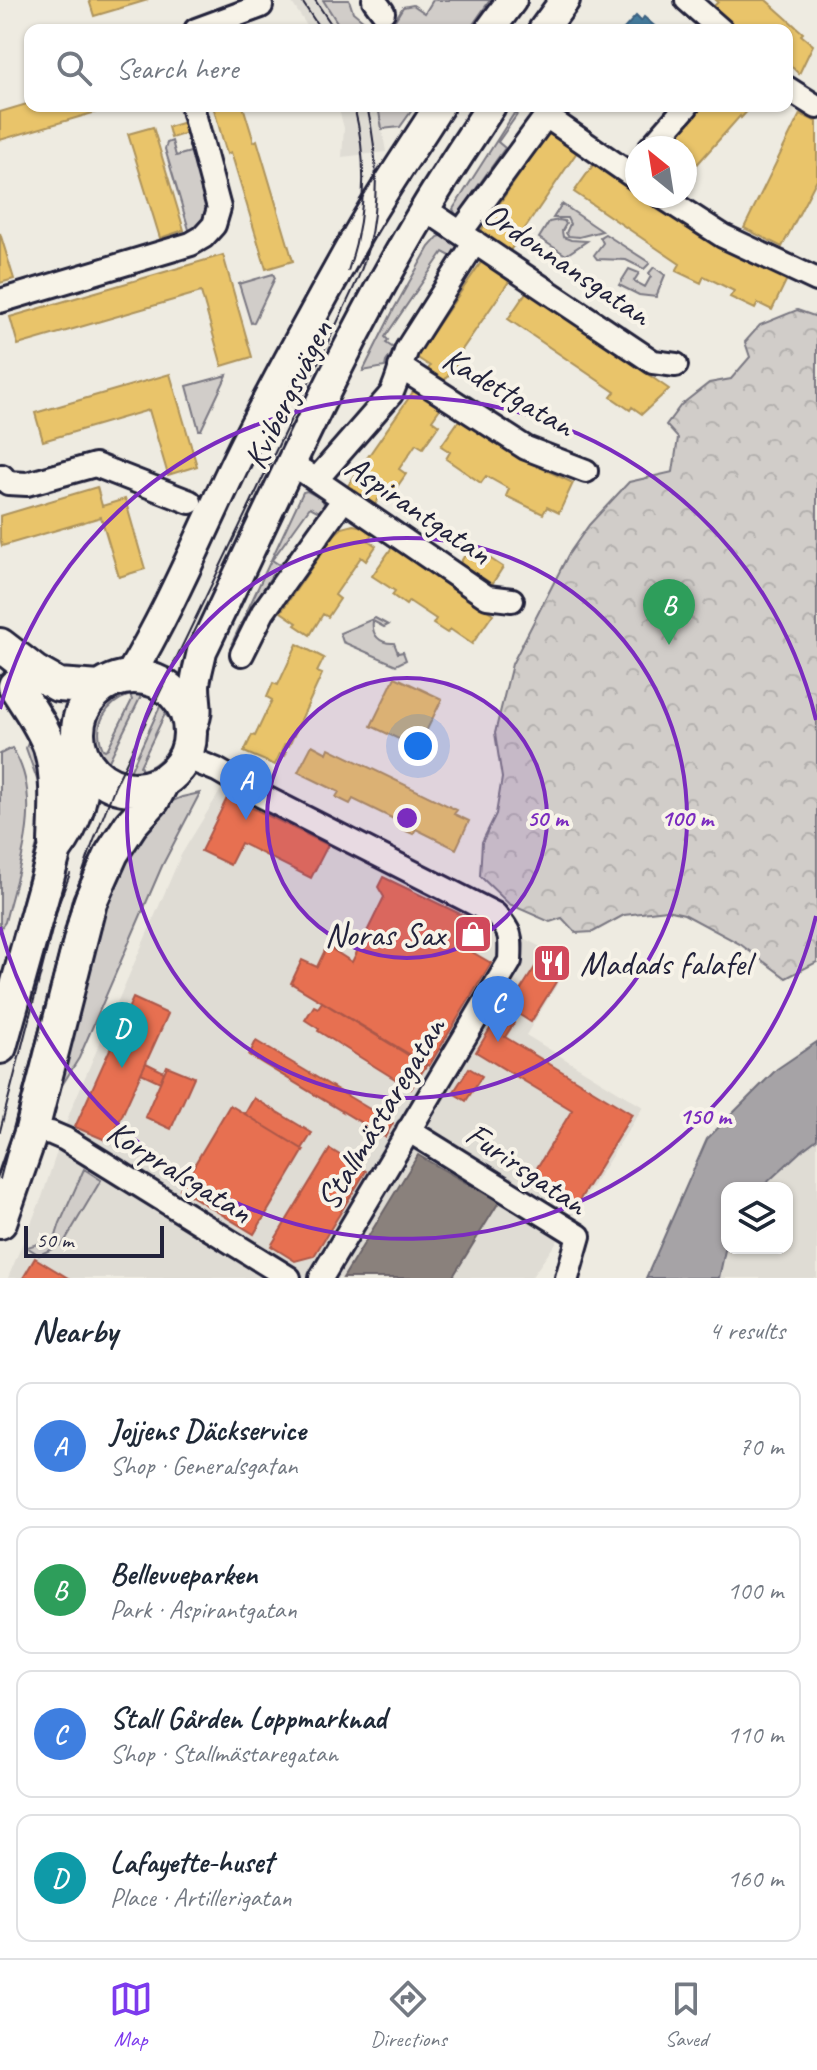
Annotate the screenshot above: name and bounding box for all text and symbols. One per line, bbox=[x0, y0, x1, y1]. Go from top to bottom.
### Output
search box bbox=[24, 24, 793, 112]
icon: search bbox=[52, 46, 96, 90]
text: Search here bbox=[116, 49, 238, 87]
north arrow bbox=[625, 136, 697, 208]
street label: Ordonnansgatan bbox=[476, 192, 661, 336]
street label: Kvibergsvägen bbox=[233, 312, 342, 476]
street label: Kadettgatan bbox=[435, 337, 584, 447]
street label: Aspirantgatan bbox=[337, 445, 501, 574]
pin: B bbox=[643, 579, 695, 645]
your location bbox=[398, 726, 438, 766]
pin: A bbox=[220, 754, 272, 820]
text: 50 m bbox=[527, 803, 570, 833]
text: 100 m bbox=[661, 803, 715, 833]
centre of rings bbox=[393, 804, 421, 832]
place label: Noras Sax bbox=[325, 913, 447, 956]
shop icon: Noras Sax bbox=[452, 913, 494, 955]
restaurant icon: Madads falafel bbox=[531, 942, 573, 984]
place label: Madads falafel bbox=[580, 942, 757, 985]
pin: C bbox=[472, 976, 524, 1042]
pin: D bbox=[96, 1002, 148, 1068]
street label: Stallmästaregatan bbox=[306, 1008, 456, 1217]
text: 150 m bbox=[679, 1101, 733, 1131]
street label: Korpralsgatan bbox=[99, 1110, 261, 1233]
street label: Furirsgatan bbox=[458, 1112, 597, 1226]
map controls bbox=[721, 1182, 793, 1254]
button: layers bbox=[721, 1182, 793, 1254]
scale bar bbox=[24, 1222, 164, 1258]
text: 50 m bbox=[36, 1226, 73, 1254]
text: Nearby bbox=[32, 1309, 118, 1352]
text: 4 results bbox=[709, 1314, 785, 1347]
text: Jojjens Däckservice bbox=[110, 1411, 306, 1449]
text: A bbox=[53, 1430, 67, 1463]
text: 70 m bbox=[739, 1430, 783, 1463]
text: Shop · Generalsgatan bbox=[110, 1449, 298, 1482]
text: Bellevueparken bbox=[110, 1555, 257, 1593]
text: B bbox=[53, 1574, 67, 1607]
text: 100 m bbox=[727, 1574, 783, 1607]
text: Park · Aspirantgatan bbox=[110, 1593, 297, 1626]
text: Stall Gården Loppmarknad bbox=[110, 1699, 386, 1737]
text: C bbox=[54, 1718, 66, 1751]
text: 110 m bbox=[727, 1718, 783, 1751]
text: Shop · Stallmästaregatan bbox=[110, 1737, 338, 1770]
text: Lafayette-huset bbox=[110, 1843, 273, 1881]
text: D bbox=[52, 1862, 68, 1895]
text: 160 m bbox=[727, 1862, 783, 1895]
text: Place · Artillerigatan bbox=[110, 1881, 292, 1914]
tab: Map bbox=[109, 1977, 153, 2053]
tab: Directions bbox=[370, 1977, 447, 2053]
tab: Saved bbox=[664, 1977, 708, 2053]

